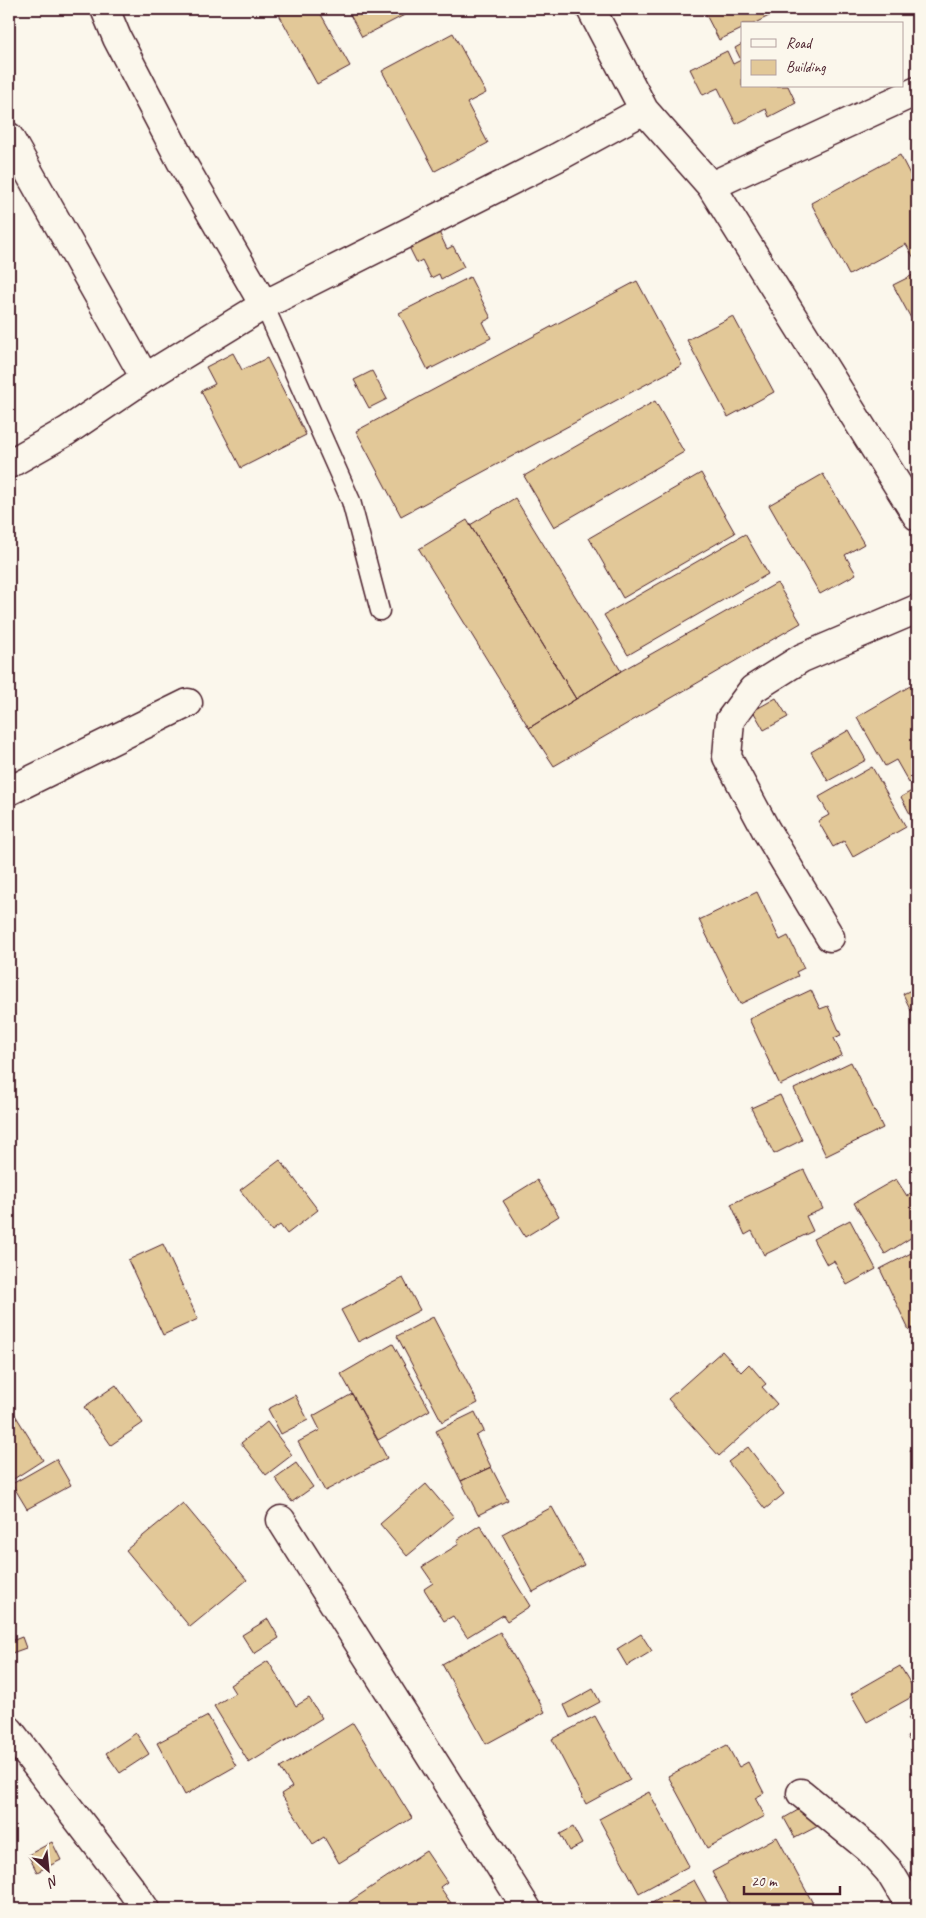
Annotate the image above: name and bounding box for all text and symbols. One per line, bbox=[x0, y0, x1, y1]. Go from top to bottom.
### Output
legend bbox=[741, 22, 904, 88]
text: Road bbox=[786, 34, 813, 53]
text: Building bbox=[786, 58, 826, 77]
north arrow bbox=[22, 1846, 72, 1896]
scale bar bbox=[744, 1863, 840, 1895]
text: N bbox=[44, 1872, 61, 1892]
text: 20 m bbox=[751, 1872, 778, 1891]

